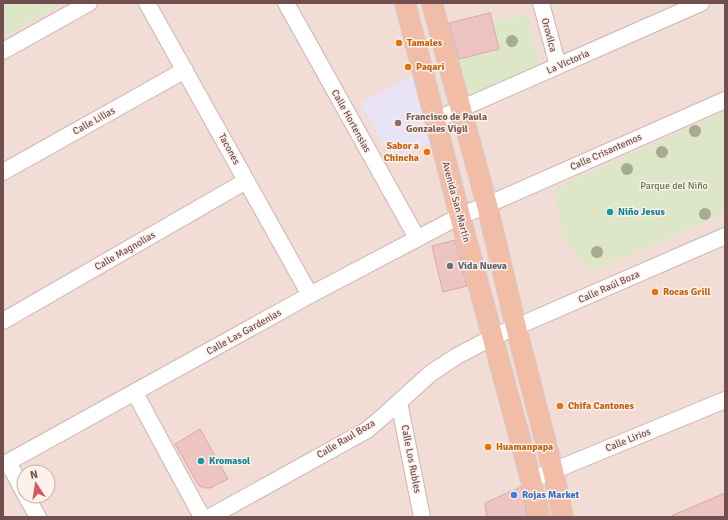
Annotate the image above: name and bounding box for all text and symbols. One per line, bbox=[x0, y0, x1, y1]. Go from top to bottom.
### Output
street label: Orovilca bbox=[539, 17, 559, 53]
place label: Tamales bbox=[407, 37, 443, 49]
marker: Tamales bbox=[394, 38, 404, 48]
street label: La Victoria bbox=[545, 47, 591, 77]
place label: Paqari bbox=[416, 61, 444, 73]
marker: Paqari bbox=[403, 62, 413, 72]
street label: Calle Hortensias bbox=[329, 87, 374, 155]
street label: Calle Lilias bbox=[71, 104, 118, 138]
place label: Francisco de Paula Gonzales Vigil bbox=[406, 111, 487, 135]
marker: Francisco de Paula Gonzales Vigil bbox=[393, 118, 403, 128]
street label: Tacones bbox=[216, 131, 243, 167]
street label: Calle Crisantemos bbox=[568, 131, 644, 173]
place label: Sabor a Chincha bbox=[384, 140, 419, 164]
marker: Sabor a Chincha bbox=[422, 147, 432, 157]
street label: Avenida San Martín bbox=[439, 160, 473, 244]
park label: Parque del Niño bbox=[640, 180, 708, 192]
place label: Niño Jesus bbox=[618, 206, 665, 218]
marker: Niño Jesus bbox=[605, 207, 615, 217]
street label: Calle Magnolias bbox=[93, 228, 158, 273]
place label: Vida Nueva bbox=[458, 260, 507, 272]
marker: Vida Nueva bbox=[445, 261, 455, 271]
street label: Calle Raúl Boza bbox=[576, 268, 642, 306]
place label: Rocas Grill bbox=[663, 286, 711, 298]
marker: Rocas Grill bbox=[650, 287, 660, 297]
street label: Calle Las Gardenias bbox=[204, 306, 284, 358]
place label: Chifa Cantones bbox=[568, 400, 634, 412]
marker: Chifa Cantones bbox=[555, 401, 565, 411]
street label: Calle Raul Boza bbox=[315, 417, 377, 461]
street label: Calle Los Rubles bbox=[398, 424, 424, 495]
street label: Calle Lirios bbox=[604, 425, 653, 455]
place label: Huamanpapa bbox=[496, 441, 553, 453]
marker: Huamanpapa bbox=[483, 442, 493, 452]
place label: Kromasol bbox=[209, 455, 250, 467]
marker: Kromasol bbox=[196, 456, 206, 466]
north arrow bbox=[16, 464, 56, 504]
text: N bbox=[29, 468, 39, 482]
place label: Rojas Market bbox=[522, 489, 579, 501]
marker: Rojas Market bbox=[509, 490, 519, 500]

